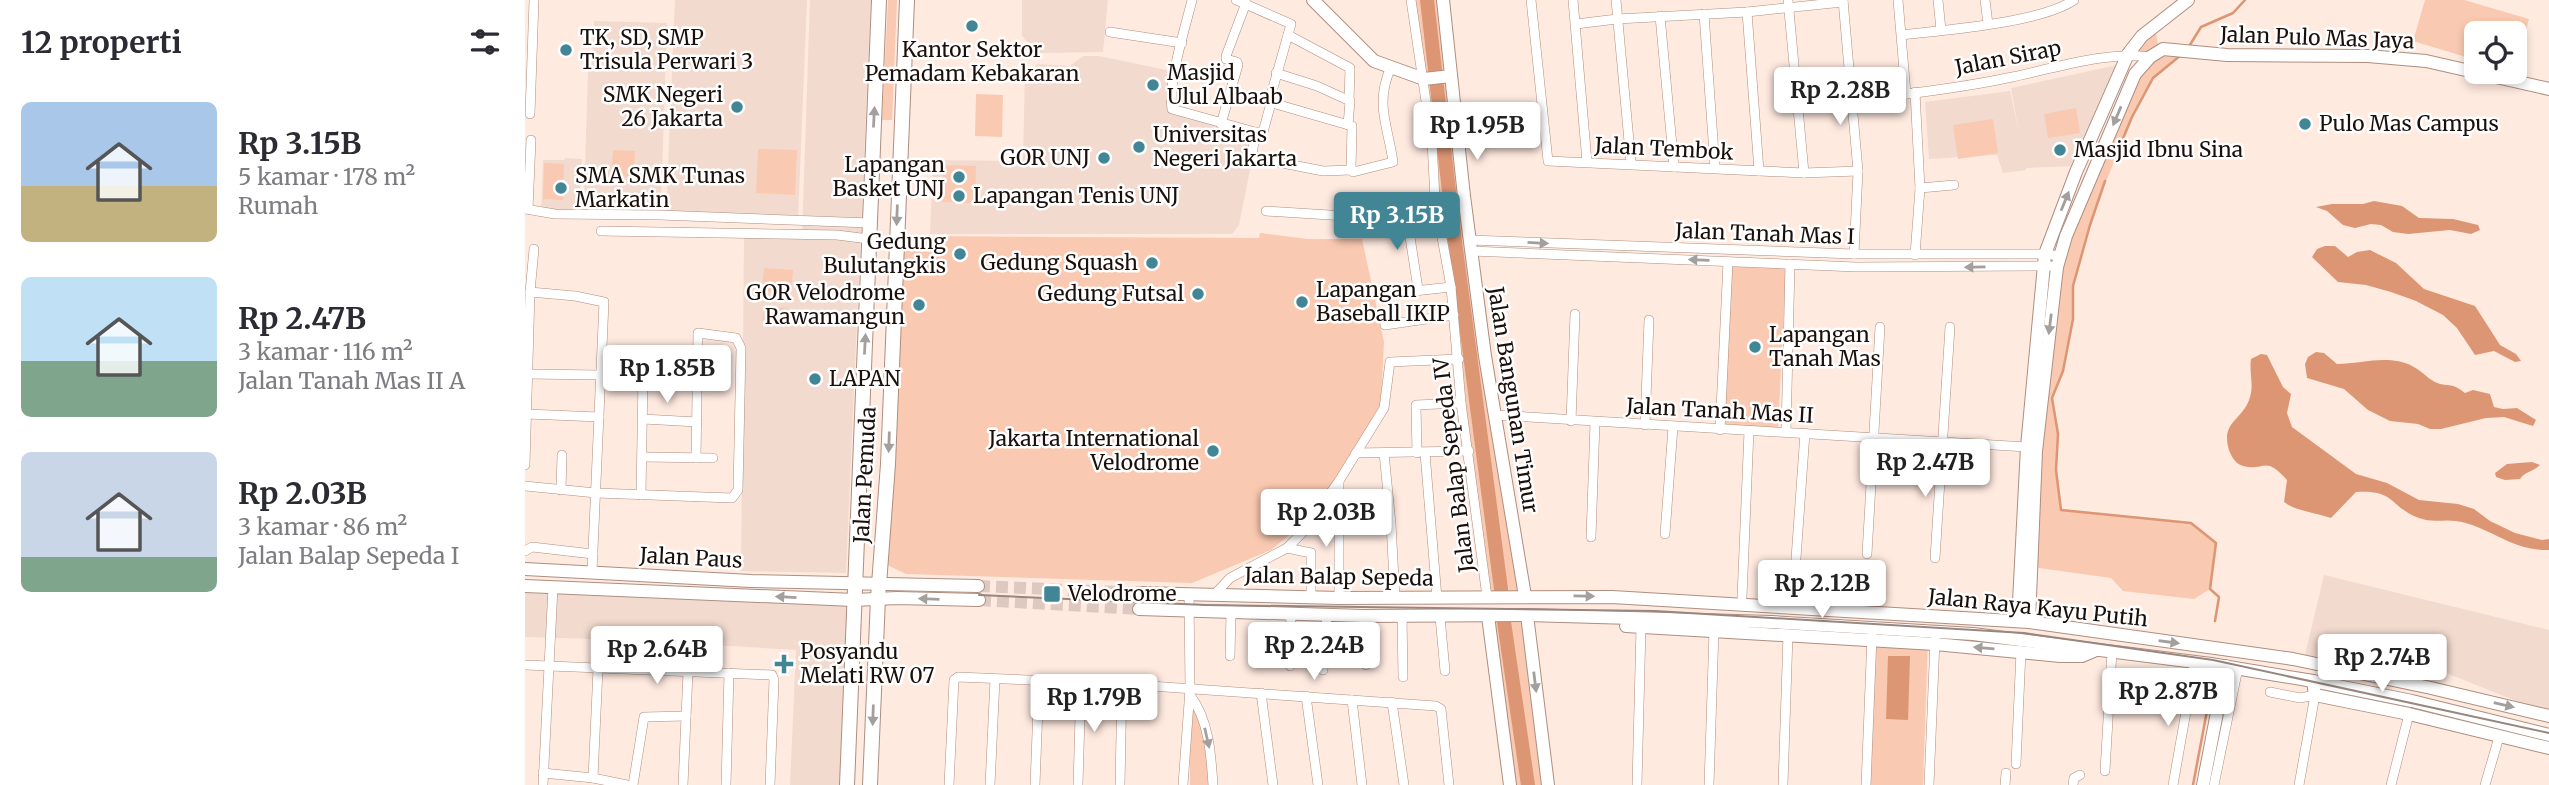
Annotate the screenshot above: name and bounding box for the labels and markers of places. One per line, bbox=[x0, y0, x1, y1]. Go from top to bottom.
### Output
marker: Kantor Sektor Pemadam Kebakaran bbox=[964, 18, 980, 34]
place label: TK, SD, SMP Trisula Perwari 3 bbox=[580, 24, 753, 75]
place label: Kantor Sektor Pemadam Kebakaran bbox=[865, 36, 1079, 87]
marker: TK, SD, SMP Trisula Perwari 3 bbox=[558, 42, 574, 58]
place label: Masjid Ulul Albaab bbox=[1167, 59, 1283, 110]
pin: Rp 2.28B bbox=[1768, 68, 1912, 127]
marker: Masjid Ulul Albaab bbox=[1145, 77, 1161, 93]
place label: SMK Negeri 26 Jakarta bbox=[603, 81, 723, 132]
marker: SMK Negeri 26 Jakarta bbox=[729, 99, 745, 115]
pin: Rp 1.95B bbox=[1405, 102, 1549, 162]
place label: Pulo Mas Campus bbox=[2319, 110, 2499, 137]
marker: Pulo Mas Campus bbox=[2297, 116, 2313, 132]
place label: Universitas Negeri Jakarta bbox=[1153, 121, 1297, 172]
place label: Masjid Ibnu Sina bbox=[2074, 136, 2243, 163]
marker: Universitas Negeri Jakarta bbox=[1131, 139, 1147, 155]
marker: Masjid Ibnu Sina bbox=[2052, 142, 2068, 158]
place label: GOR UNJ bbox=[1000, 144, 1090, 171]
marker: GOR UNJ bbox=[1096, 150, 1112, 166]
place label: Lapangan Basket UNJ bbox=[832, 151, 945, 202]
place label: SMA SMK Tunas Markatin bbox=[575, 162, 745, 213]
marker: Lapangan Basket UNJ bbox=[951, 169, 967, 185]
marker: SMA SMK Tunas Markatin bbox=[553, 180, 569, 196]
place label: Lapangan Tenis UNJ bbox=[973, 182, 1179, 209]
marker: Lapangan Tenis UNJ bbox=[951, 188, 967, 204]
pin: Rp 3.15B bbox=[1325, 192, 1469, 252]
place label: Gedung Bulutangkis bbox=[823, 228, 946, 279]
marker: Gedung Bulutangkis bbox=[952, 246, 968, 262]
place label: Gedung Squash bbox=[980, 249, 1138, 276]
marker: Gedung Squash bbox=[1144, 255, 1160, 271]
place label: Lapangan Baseball IKIP bbox=[1316, 276, 1450, 327]
place label: GOR Velodrome Rawamangun bbox=[746, 279, 905, 330]
place label: Gedung Futsal bbox=[1038, 280, 1184, 307]
marker: Gedung Futsal bbox=[1190, 286, 1206, 302]
marker: Lapangan Baseball IKIP bbox=[1294, 294, 1310, 310]
marker: GOR Velodrome Rawamangun bbox=[911, 297, 927, 313]
place label: Lapangan Tanah Mas bbox=[1769, 321, 1881, 372]
marker: Lapangan Tanah Mas bbox=[1747, 339, 1763, 355]
pin: Rp 1.85B bbox=[595, 346, 739, 405]
place label: LAPAN bbox=[829, 365, 900, 392]
marker: LAPAN bbox=[807, 371, 823, 387]
place label: Jakarta International Velodrome bbox=[987, 425, 1199, 476]
pin: Rp 2.47B bbox=[1853, 440, 1997, 499]
marker: Jakarta International Velodrome bbox=[1205, 443, 1221, 459]
pin: Rp 2.03B bbox=[1254, 490, 1398, 549]
pin: Rp 2.12B bbox=[1750, 560, 1894, 620]
place label: Velodrome bbox=[1067, 580, 1177, 607]
marker: Velodrome bbox=[1042, 584, 1062, 604]
pin: Rp 2.24B bbox=[1242, 622, 1386, 682]
pin: Rp 2.64B bbox=[585, 626, 729, 686]
pin: Rp 2.74B bbox=[2310, 634, 2454, 694]
place label: Posyandu Melati RW 07 bbox=[800, 638, 934, 689]
marker: Posyandu Melati RW 07 bbox=[774, 654, 794, 674]
pin: Rp 2.87B bbox=[2096, 668, 2240, 728]
pin: Rp 1.79B bbox=[1022, 674, 1166, 734]

